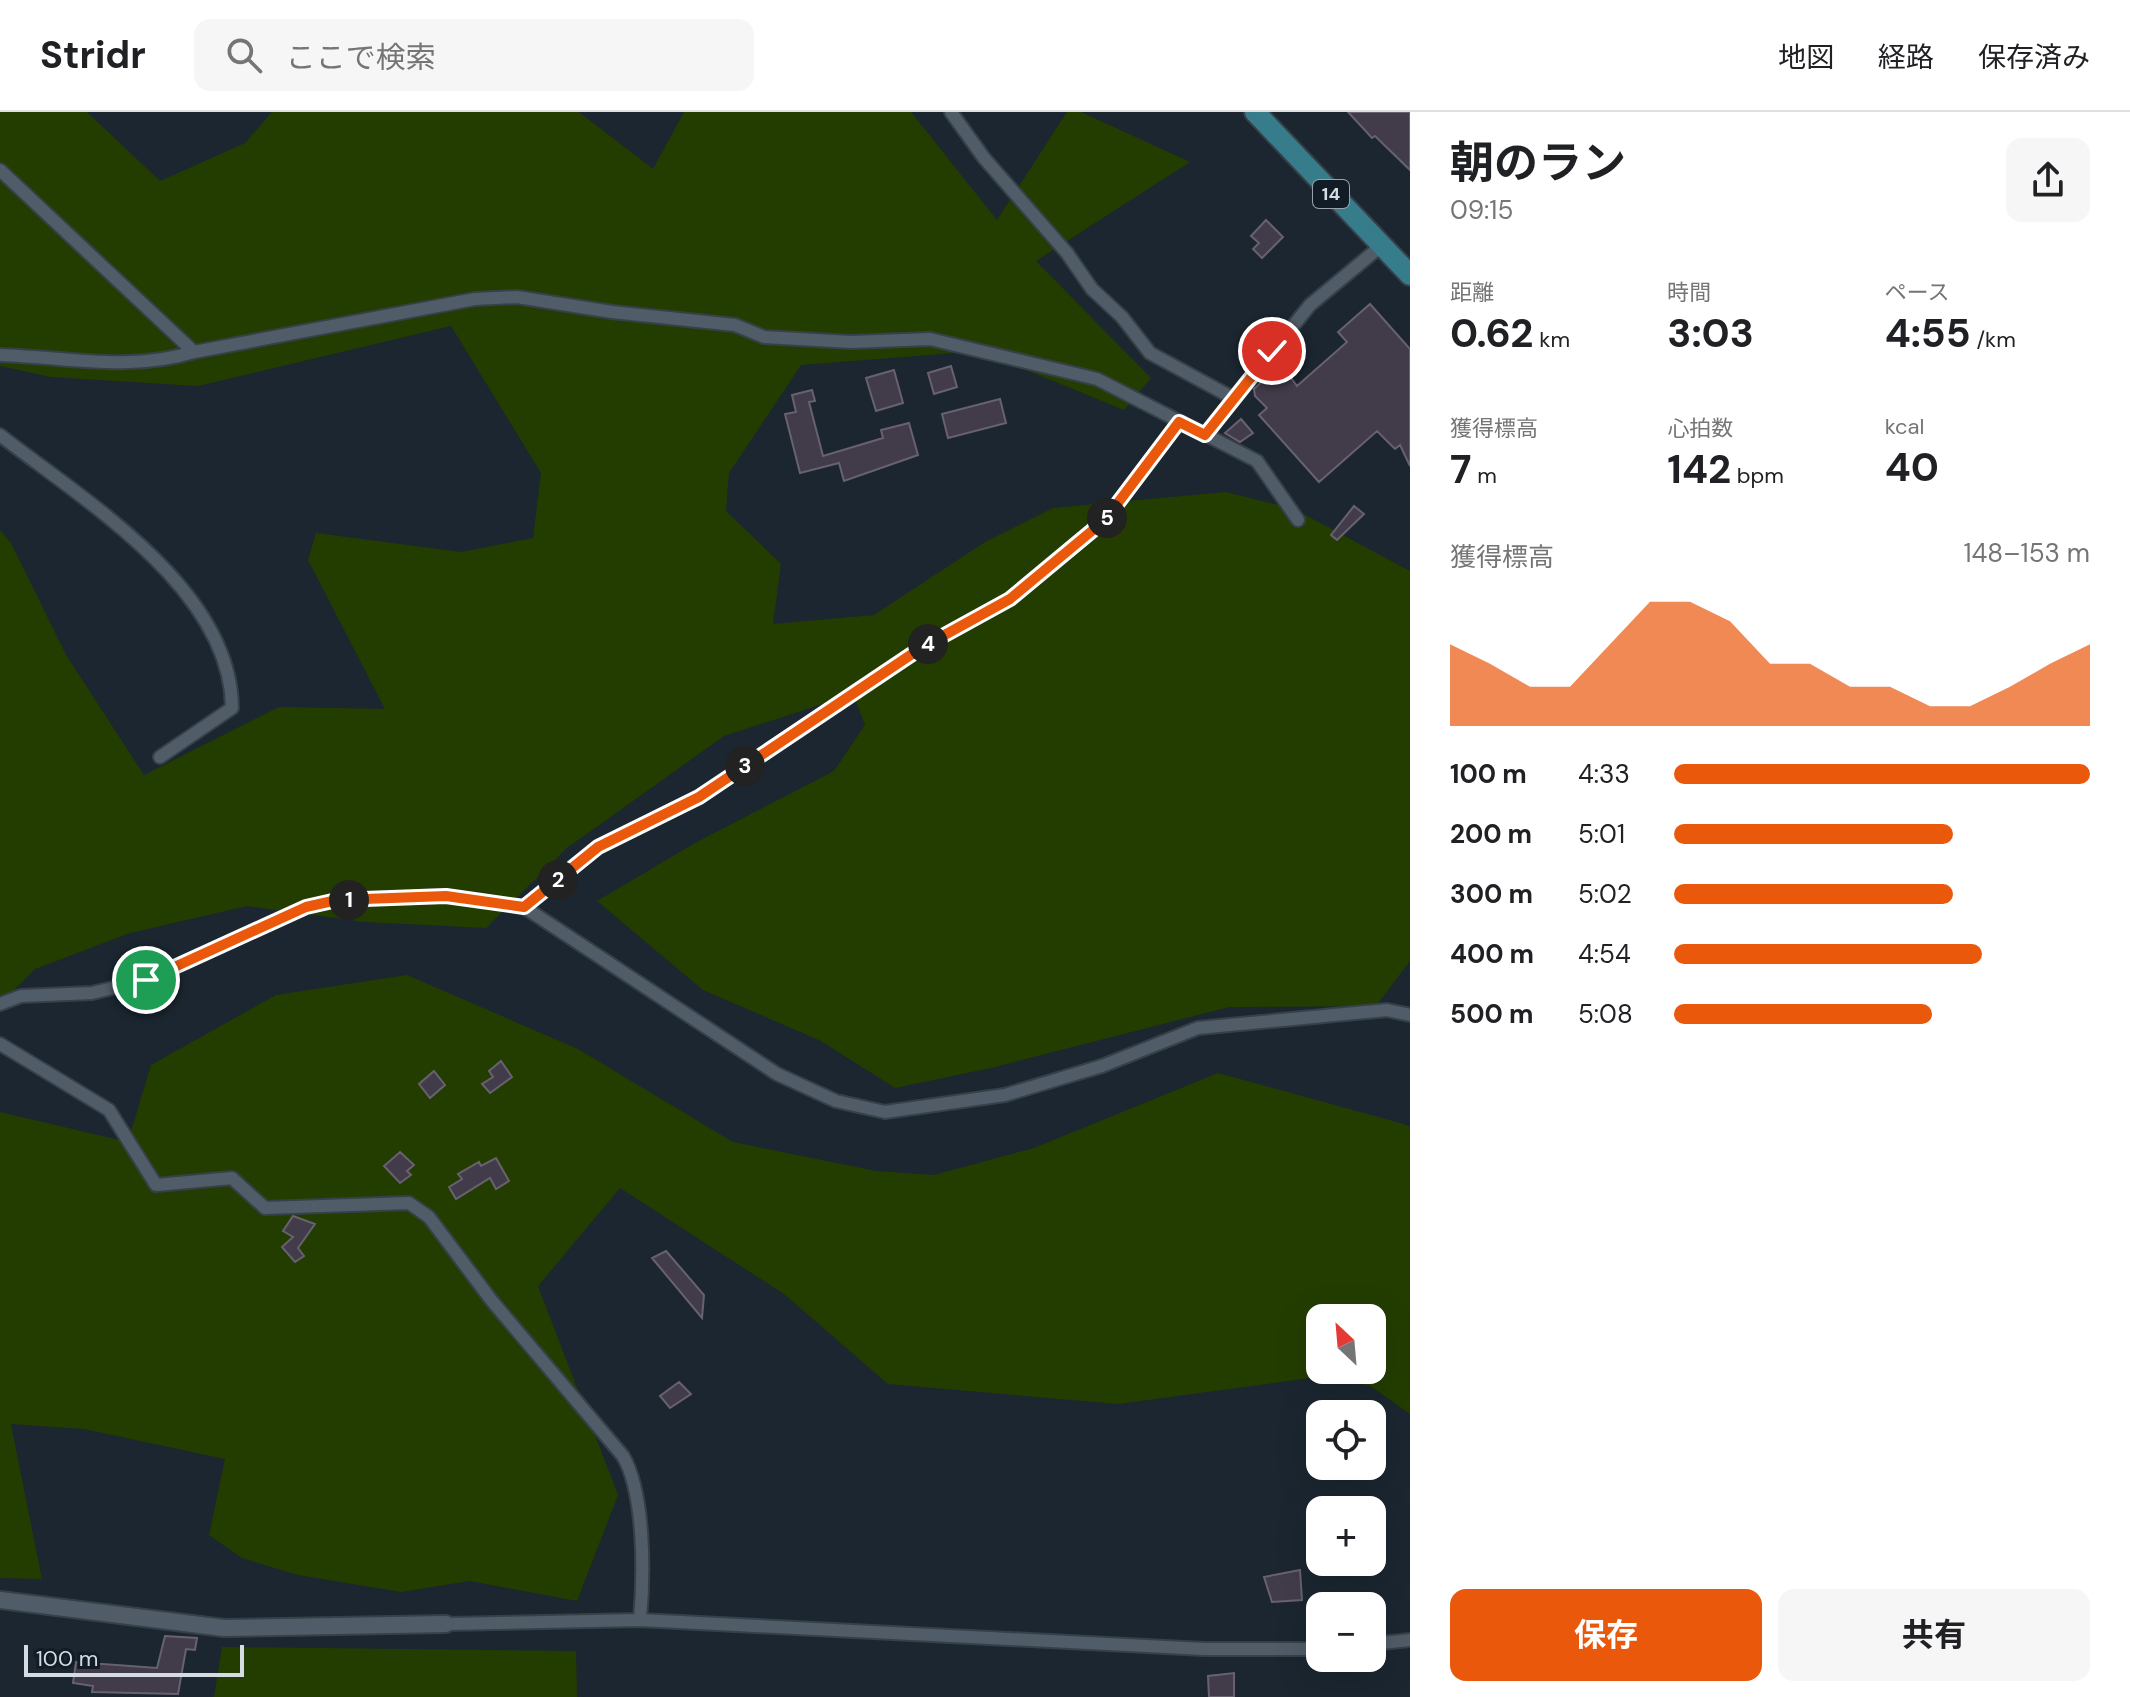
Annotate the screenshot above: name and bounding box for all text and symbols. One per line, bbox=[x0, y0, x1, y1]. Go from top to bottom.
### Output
search box bbox=[194, 19, 754, 91]
text: Stridr bbox=[40, 30, 146, 80]
icon: search bbox=[222, 33, 266, 77]
text: ここで検索 bbox=[286, 38, 436, 77]
text: 地図 bbox=[1778, 39, 1834, 76]
text: 経路 bbox=[1878, 39, 1934, 76]
text: 保存済み bbox=[1978, 39, 2090, 76]
text: 朝のラン bbox=[1450, 134, 1626, 192]
button: share bbox=[2006, 138, 2090, 222]
road number: 14 bbox=[1313, 180, 1349, 208]
text: 09:15 bbox=[1450, 193, 1513, 227]
text: 距離 bbox=[1450, 278, 1494, 307]
text: 時間 bbox=[1667, 278, 1711, 307]
text: ペース bbox=[1885, 278, 1950, 307]
text: 0.62 bbox=[1450, 307, 1533, 359]
text: 3:03 bbox=[1667, 307, 1754, 359]
text: 4:55 bbox=[1885, 307, 1971, 359]
pin bbox=[1238, 317, 1306, 385]
text: km bbox=[1533, 325, 1570, 354]
text: /km bbox=[1971, 325, 2016, 354]
icon: check bbox=[1250, 329, 1294, 373]
text: kcal bbox=[1885, 412, 1924, 441]
text: 獲得標高 bbox=[1450, 414, 1538, 443]
text: 心拍数 bbox=[1667, 414, 1733, 443]
text: 40 bbox=[1885, 441, 1939, 493]
text: 7 bbox=[1450, 443, 1471, 495]
text: 142 bbox=[1667, 443, 1731, 495]
text: m bbox=[1471, 461, 1497, 490]
text: bpm bbox=[1731, 461, 1784, 490]
pin: 5 bbox=[1087, 498, 1127, 538]
text: 5 bbox=[1100, 503, 1114, 532]
text: 148–153 m bbox=[1963, 536, 2090, 570]
text: 獲得標高 bbox=[1450, 540, 1554, 574]
pin: 4 bbox=[908, 624, 948, 664]
text: 4 bbox=[921, 629, 935, 658]
pin: 3 bbox=[725, 746, 765, 786]
text: 3 bbox=[738, 751, 752, 780]
text: 100 m bbox=[1450, 757, 1527, 791]
text: 4:33 bbox=[1578, 757, 1630, 791]
text: 200 m bbox=[1450, 817, 1532, 851]
text: 5:01 bbox=[1578, 817, 1625, 851]
pin: 2 bbox=[538, 860, 578, 900]
text: 2 bbox=[552, 865, 564, 894]
text: 300 m bbox=[1450, 877, 1533, 911]
text: 5:02 bbox=[1578, 877, 1632, 911]
pin: 1 bbox=[329, 880, 369, 920]
text: 1 bbox=[345, 885, 353, 914]
text: 400 m bbox=[1450, 937, 1534, 971]
text: 4:54 bbox=[1578, 937, 1631, 971]
pin bbox=[112, 946, 180, 1014]
icon: arrive bbox=[124, 958, 168, 1002]
text: 500 m bbox=[1450, 997, 1533, 1031]
text: 5:08 bbox=[1578, 997, 1633, 1031]
north arrow bbox=[1306, 1304, 1386, 1384]
map controls bbox=[1306, 1304, 1386, 1672]
button: locate bbox=[1306, 1400, 1386, 1480]
button: + bbox=[1306, 1496, 1386, 1576]
button: 保存 bbox=[1450, 1589, 1762, 1681]
button: 共有 bbox=[1778, 1589, 2090, 1681]
button: − bbox=[1306, 1592, 1386, 1672]
scale bar bbox=[24, 1641, 244, 1677]
text: 100 m bbox=[36, 1644, 98, 1673]

